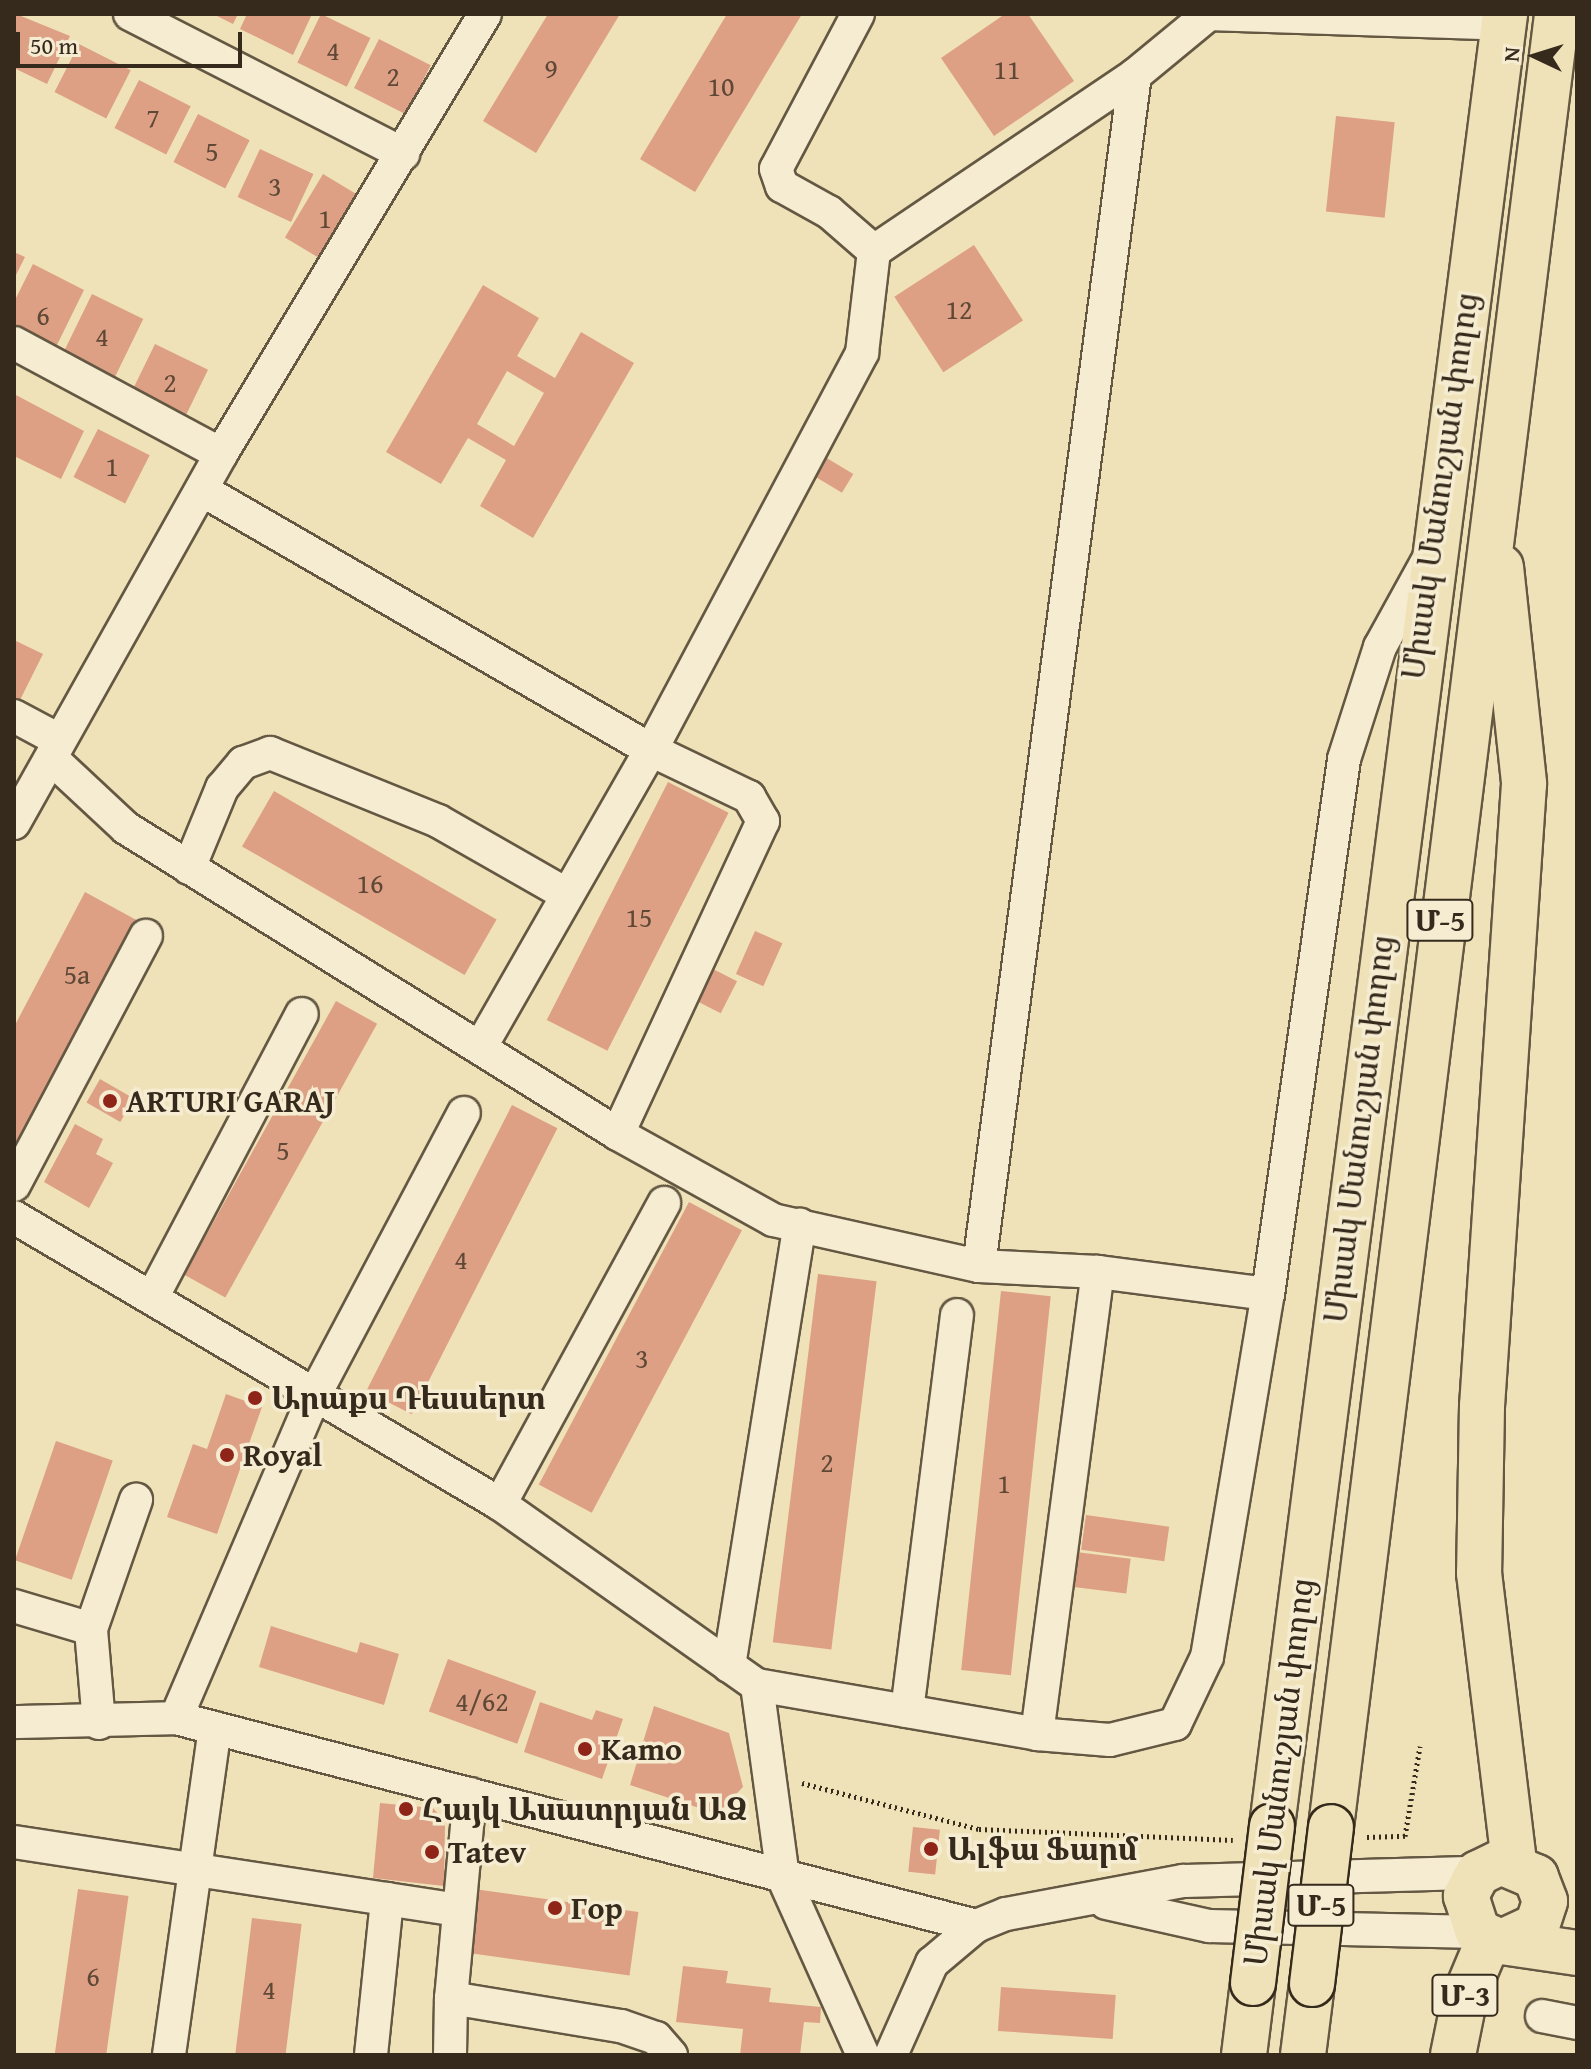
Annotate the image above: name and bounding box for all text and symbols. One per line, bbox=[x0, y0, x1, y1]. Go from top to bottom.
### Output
scale bar bbox=[20, 16, 246, 66]
north arrow bbox=[1495, 16, 1575, 96]
text: 50 m bbox=[30, 28, 78, 63]
house number: 4 bbox=[326, 33, 340, 67]
text: N bbox=[1495, 46, 1528, 63]
house number: 9 bbox=[544, 51, 558, 85]
house number: 11 bbox=[994, 52, 1020, 86]
house number: 2 bbox=[386, 59, 400, 93]
house number: 10 bbox=[708, 69, 734, 103]
house number: 7 bbox=[146, 100, 160, 134]
house number: 5 bbox=[205, 134, 219, 168]
house number: 3 bbox=[268, 169, 282, 203]
house number: 1 bbox=[318, 201, 332, 235]
street label: Միսակ Մանուշյան փողոց bbox=[1394, 290, 1486, 682]
house number: 12 bbox=[946, 292, 972, 326]
house number: 6 bbox=[36, 298, 50, 332]
house number: 4 bbox=[95, 319, 109, 353]
house number: 2 bbox=[163, 365, 177, 399]
house number: 1 bbox=[105, 449, 119, 483]
house number: 16 bbox=[357, 866, 383, 900]
road number: Մ-5 bbox=[1406, 894, 1474, 946]
house number: 15 bbox=[626, 900, 652, 934]
street label: Միսակ Մանուշյան փողոց bbox=[1316, 933, 1402, 1325]
house number: 5a bbox=[64, 957, 90, 991]
place label: ARTURI GARAJ bbox=[126, 1082, 335, 1120]
marker: ARTURI GARAJ bbox=[101, 1092, 119, 1110]
house number: 5 bbox=[276, 1133, 290, 1167]
house number: 4 bbox=[454, 1242, 468, 1276]
house number: 3 bbox=[635, 1341, 649, 1375]
place label: Արաքս Դեսսերտ bbox=[271, 1379, 545, 1417]
marker: Արաքս Դեսսերտ bbox=[246, 1389, 264, 1407]
place label: Royal bbox=[243, 1436, 322, 1474]
house number: 2 bbox=[820, 1445, 834, 1479]
marker: Royal bbox=[218, 1446, 236, 1464]
house number: 1 bbox=[997, 1466, 1011, 1500]
street label: Միսակ Մանուշյան փողոց bbox=[1236, 1576, 1322, 1968]
house number: 4/62 bbox=[455, 1684, 509, 1718]
place label: Kamo bbox=[601, 1730, 682, 1768]
marker: Kamo bbox=[576, 1740, 594, 1758]
place label: Հայկ Ասատրյան ԱՁ bbox=[422, 1790, 747, 1828]
marker: Հայկ Ասատրյան ԱՁ bbox=[397, 1800, 415, 1818]
place label: Ալֆա Ֆարմ bbox=[947, 1830, 1137, 1868]
place label: Tatev bbox=[448, 1833, 526, 1871]
marker: Ալֆա Ֆարմ bbox=[922, 1840, 940, 1858]
marker: Tatev bbox=[423, 1843, 441, 1861]
road number: Մ-5 bbox=[1287, 1879, 1355, 1931]
place label: Гор bbox=[571, 1889, 623, 1927]
marker: Гор bbox=[546, 1899, 564, 1917]
house number: 6 bbox=[86, 1959, 100, 1993]
road number: Մ-3 bbox=[1431, 1969, 1499, 2021]
house number: 4 bbox=[262, 1972, 276, 2006]

